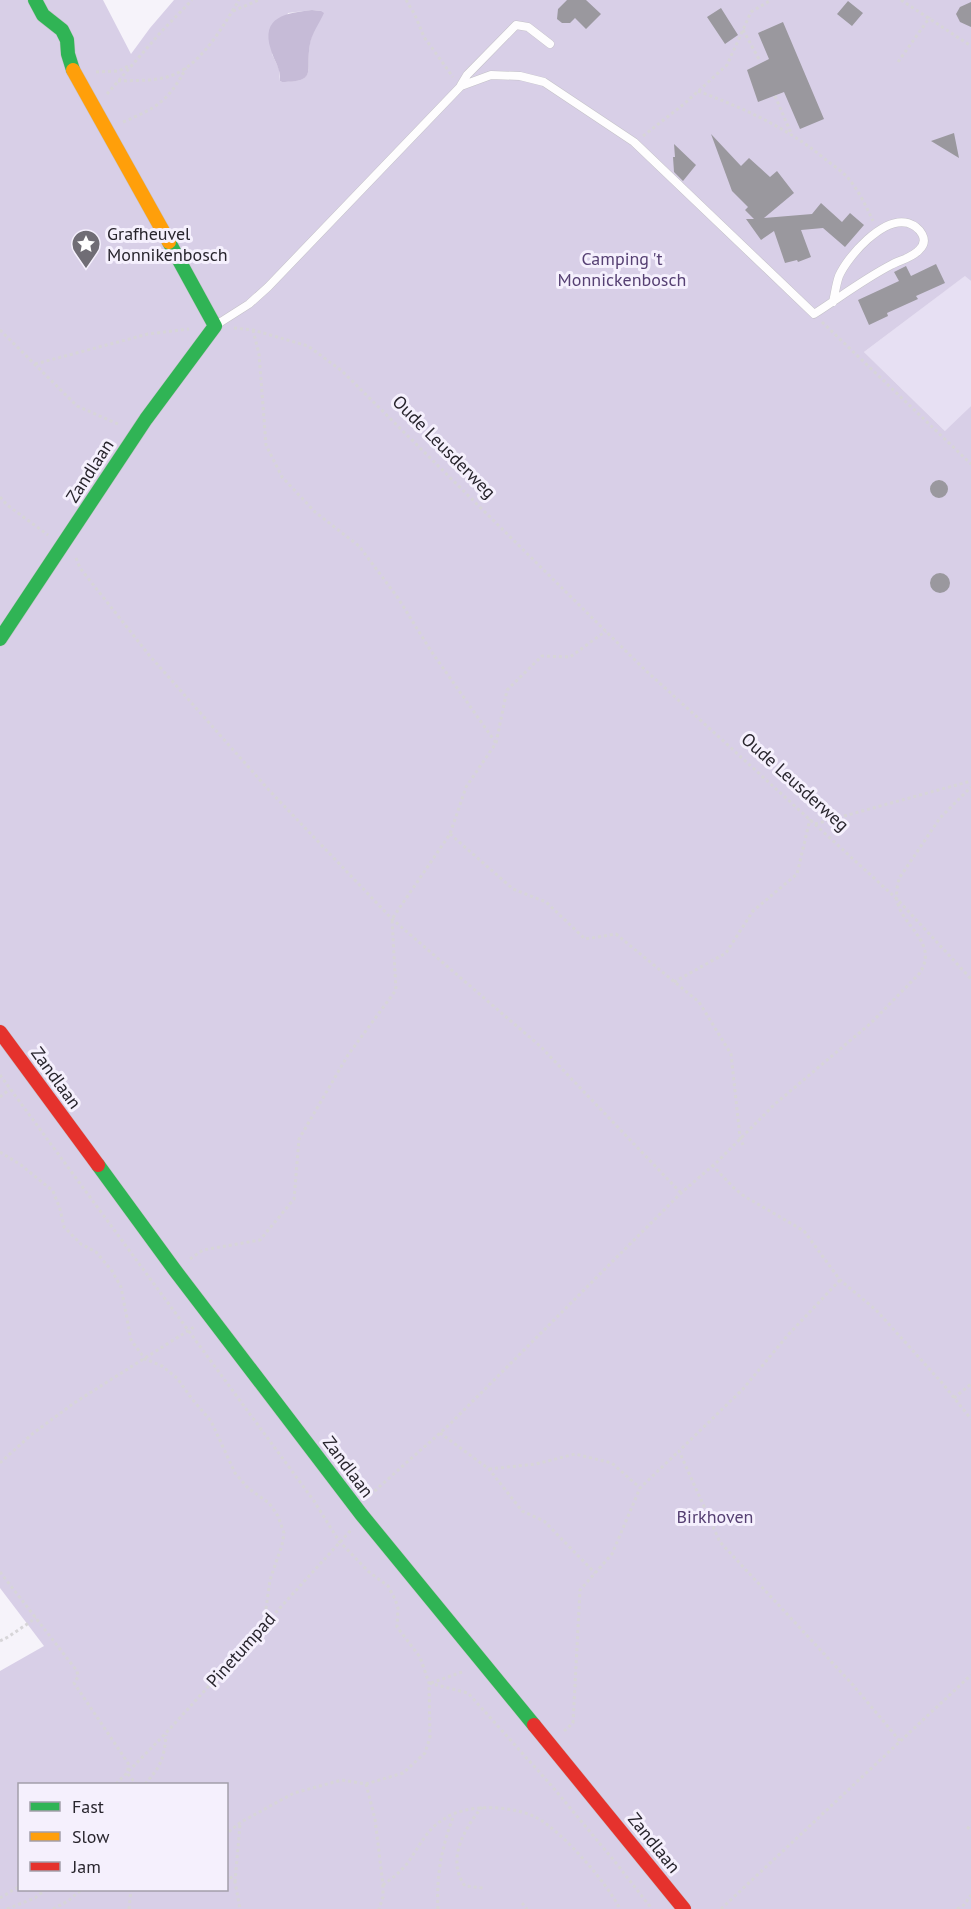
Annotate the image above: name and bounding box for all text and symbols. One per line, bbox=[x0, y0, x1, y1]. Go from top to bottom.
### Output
place label: Grafheuvel Monnikenbosch bbox=[107, 222, 228, 266]
place icon: Grafheuvel Monnikenbosch bbox=[70, 228, 102, 270]
park label: Camping 't Monnickenbosch bbox=[558, 247, 686, 291]
street label: Oude Leusderweg bbox=[388, 390, 501, 503]
street label: Zandlaan bbox=[61, 435, 119, 507]
street label: Oude Leusderweg bbox=[737, 727, 854, 836]
street label: Zandlaan bbox=[26, 1042, 87, 1113]
street label: Zandlaan bbox=[318, 1431, 379, 1502]
park label: Birkhoven bbox=[677, 1505, 753, 1528]
street label: Pinetumpad bbox=[201, 1608, 280, 1692]
legend bbox=[18, 1783, 228, 1891]
text: Fast bbox=[72, 1795, 104, 1818]
street label: Zandlaan bbox=[623, 1808, 686, 1877]
text: Slow bbox=[72, 1825, 110, 1848]
text: Jam bbox=[71, 1855, 101, 1878]

